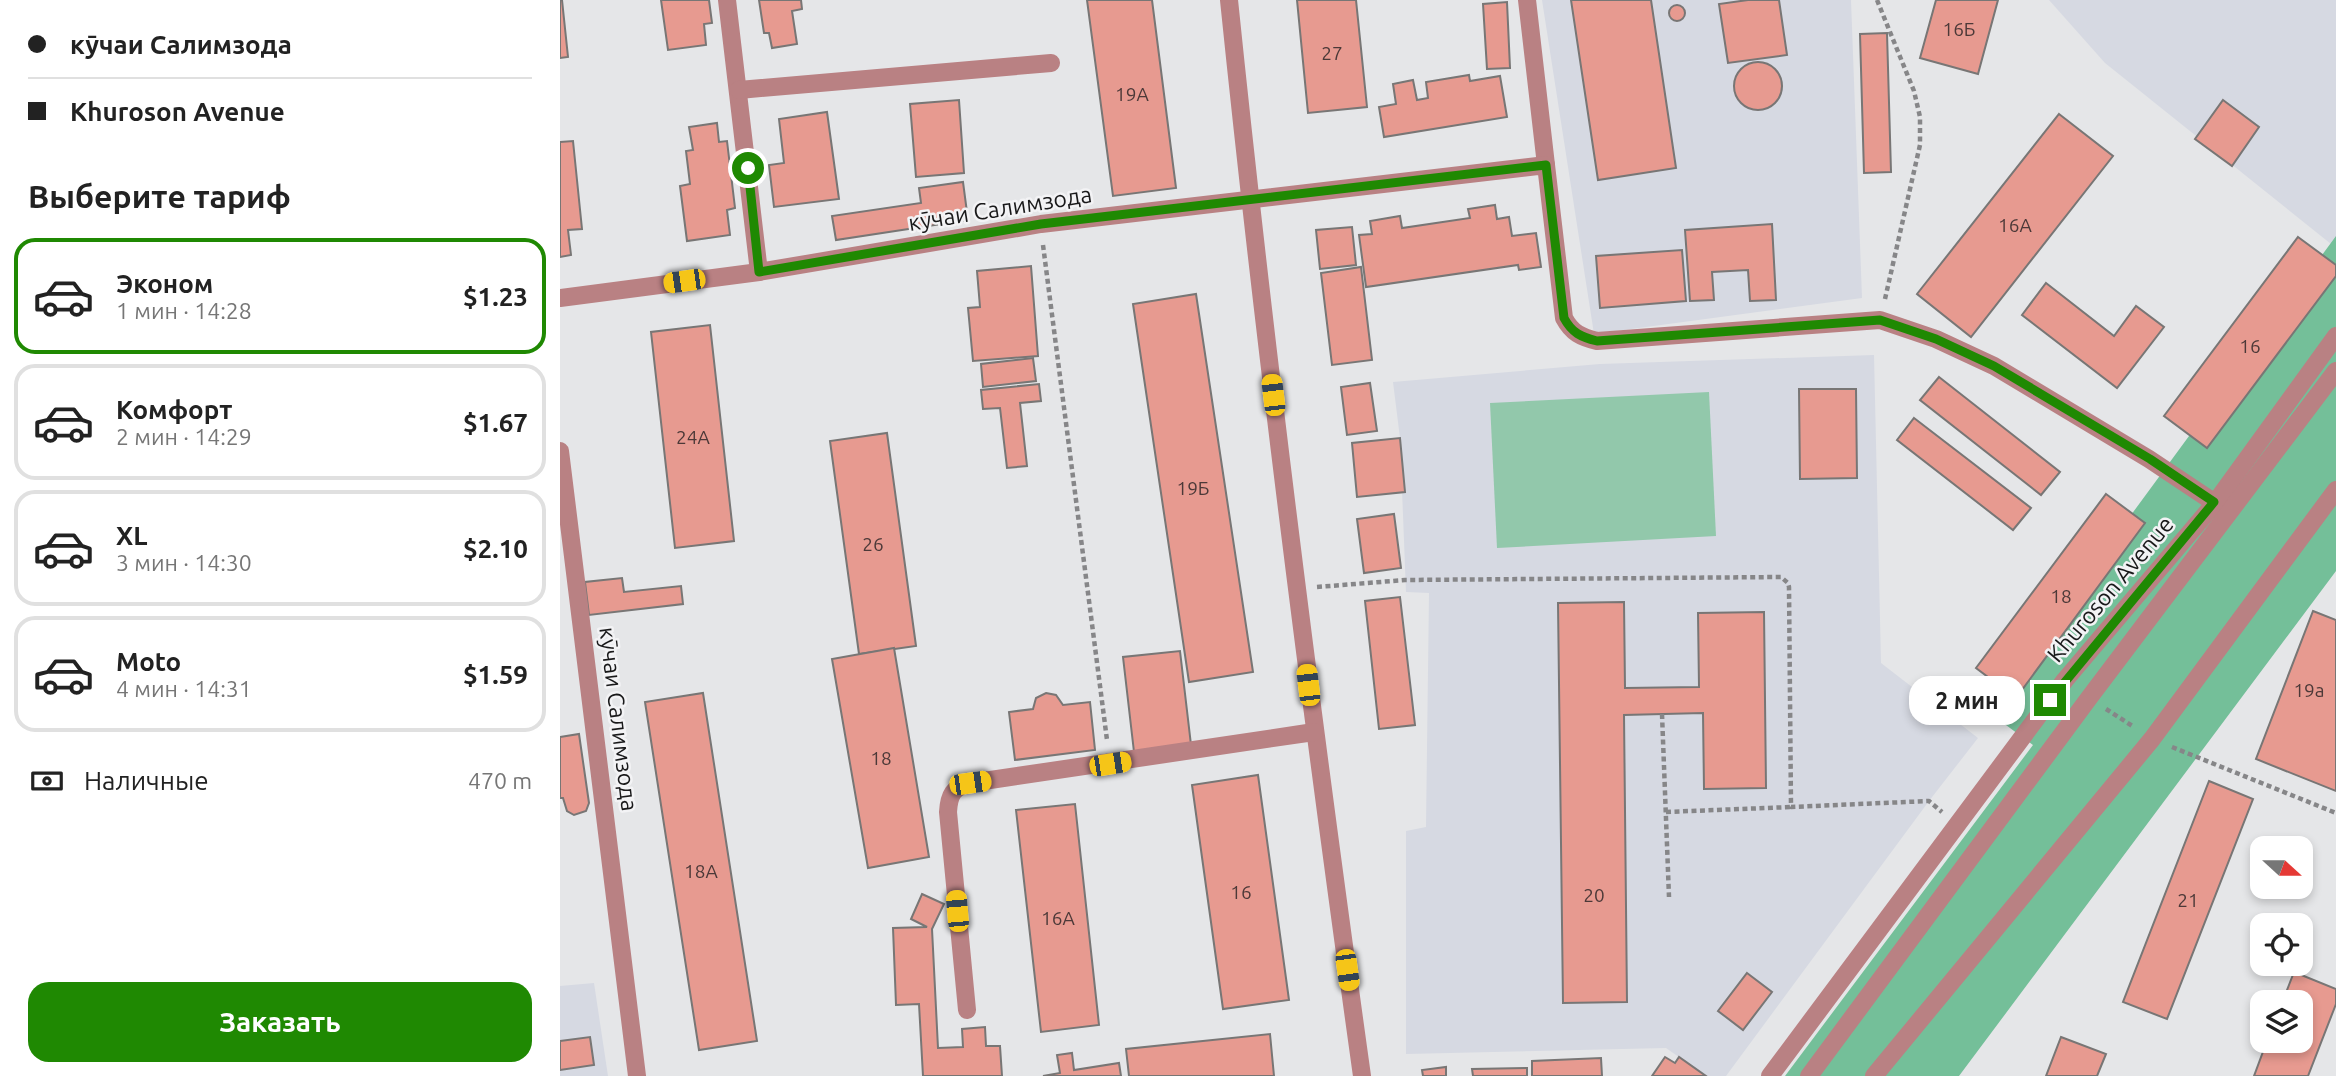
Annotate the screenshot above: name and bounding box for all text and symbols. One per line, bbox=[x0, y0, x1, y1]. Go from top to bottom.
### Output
house number: 16Б bbox=[1942, 18, 1976, 40]
text: кӯчаи Салимзода bbox=[70, 30, 292, 59]
house number: 27 bbox=[1321, 42, 1343, 64]
house number: 19А bbox=[1115, 83, 1150, 105]
text: Khuroson Avenue bbox=[70, 97, 285, 126]
route start bbox=[732, 152, 764, 184]
text: Выберите тариф bbox=[28, 178, 291, 214]
street label: кӯчаи Салимзода bbox=[907, 181, 1093, 235]
house number: 16А bbox=[1998, 214, 2033, 236]
icon: car bbox=[32, 265, 95, 328]
car bbox=[662, 268, 707, 294]
text: Эконом bbox=[116, 269, 213, 298]
text: $1.23 bbox=[463, 282, 528, 311]
text: 1 мин · 14:28 bbox=[116, 298, 252, 323]
house number: 16 bbox=[2239, 335, 2261, 357]
car bbox=[1261, 373, 1286, 417]
icon: car bbox=[32, 391, 95, 454]
text: Комфорт bbox=[116, 395, 232, 424]
text: $1.67 bbox=[463, 408, 528, 437]
text: 2 мин · 14:29 bbox=[116, 424, 252, 449]
house number: 24А bbox=[676, 426, 711, 448]
house number: 19Б bbox=[1176, 477, 1210, 499]
street label: Khuroson Avenue bbox=[2042, 511, 2178, 667]
icon: car bbox=[32, 517, 95, 580]
text: XL bbox=[116, 521, 147, 550]
house number: 26 bbox=[862, 533, 884, 555]
text: $2.10 bbox=[463, 534, 528, 563]
text: 3 мин · 14:30 bbox=[116, 550, 252, 575]
house number: 18 bbox=[2050, 585, 2072, 607]
street label: кӯчаи Салимзода bbox=[595, 626, 643, 812]
icon: car bbox=[32, 643, 95, 706]
text: Moto bbox=[116, 647, 181, 676]
text: $1.59 bbox=[463, 660, 528, 689]
car bbox=[1296, 663, 1321, 707]
text: 4 мин · 14:31 bbox=[116, 676, 252, 701]
callout: 2 мин bbox=[1910, 676, 2026, 724]
house number: 19а bbox=[2293, 679, 2325, 701]
route end bbox=[2034, 684, 2066, 716]
text: 2 мин bbox=[1935, 688, 1999, 713]
house number: 18 bbox=[870, 747, 892, 769]
car bbox=[1088, 750, 1133, 778]
icon: cash bbox=[28, 762, 66, 800]
text: Наличные bbox=[84, 766, 209, 795]
text: 470 m bbox=[468, 768, 532, 793]
car bbox=[948, 770, 993, 796]
north arrow bbox=[2250, 836, 2314, 900]
map controls bbox=[2250, 836, 2313, 1053]
house number: 18А bbox=[684, 860, 719, 882]
house number: 16 bbox=[1230, 881, 1252, 903]
house number: 20 bbox=[1583, 884, 1605, 906]
car bbox=[945, 889, 970, 933]
house number: 21 bbox=[2177, 889, 2199, 911]
house number: 16А bbox=[1041, 907, 1076, 929]
button: locate bbox=[2250, 913, 2313, 976]
car bbox=[1334, 948, 1361, 992]
button: Заказать bbox=[28, 982, 532, 1062]
button: layers bbox=[2250, 990, 2313, 1053]

